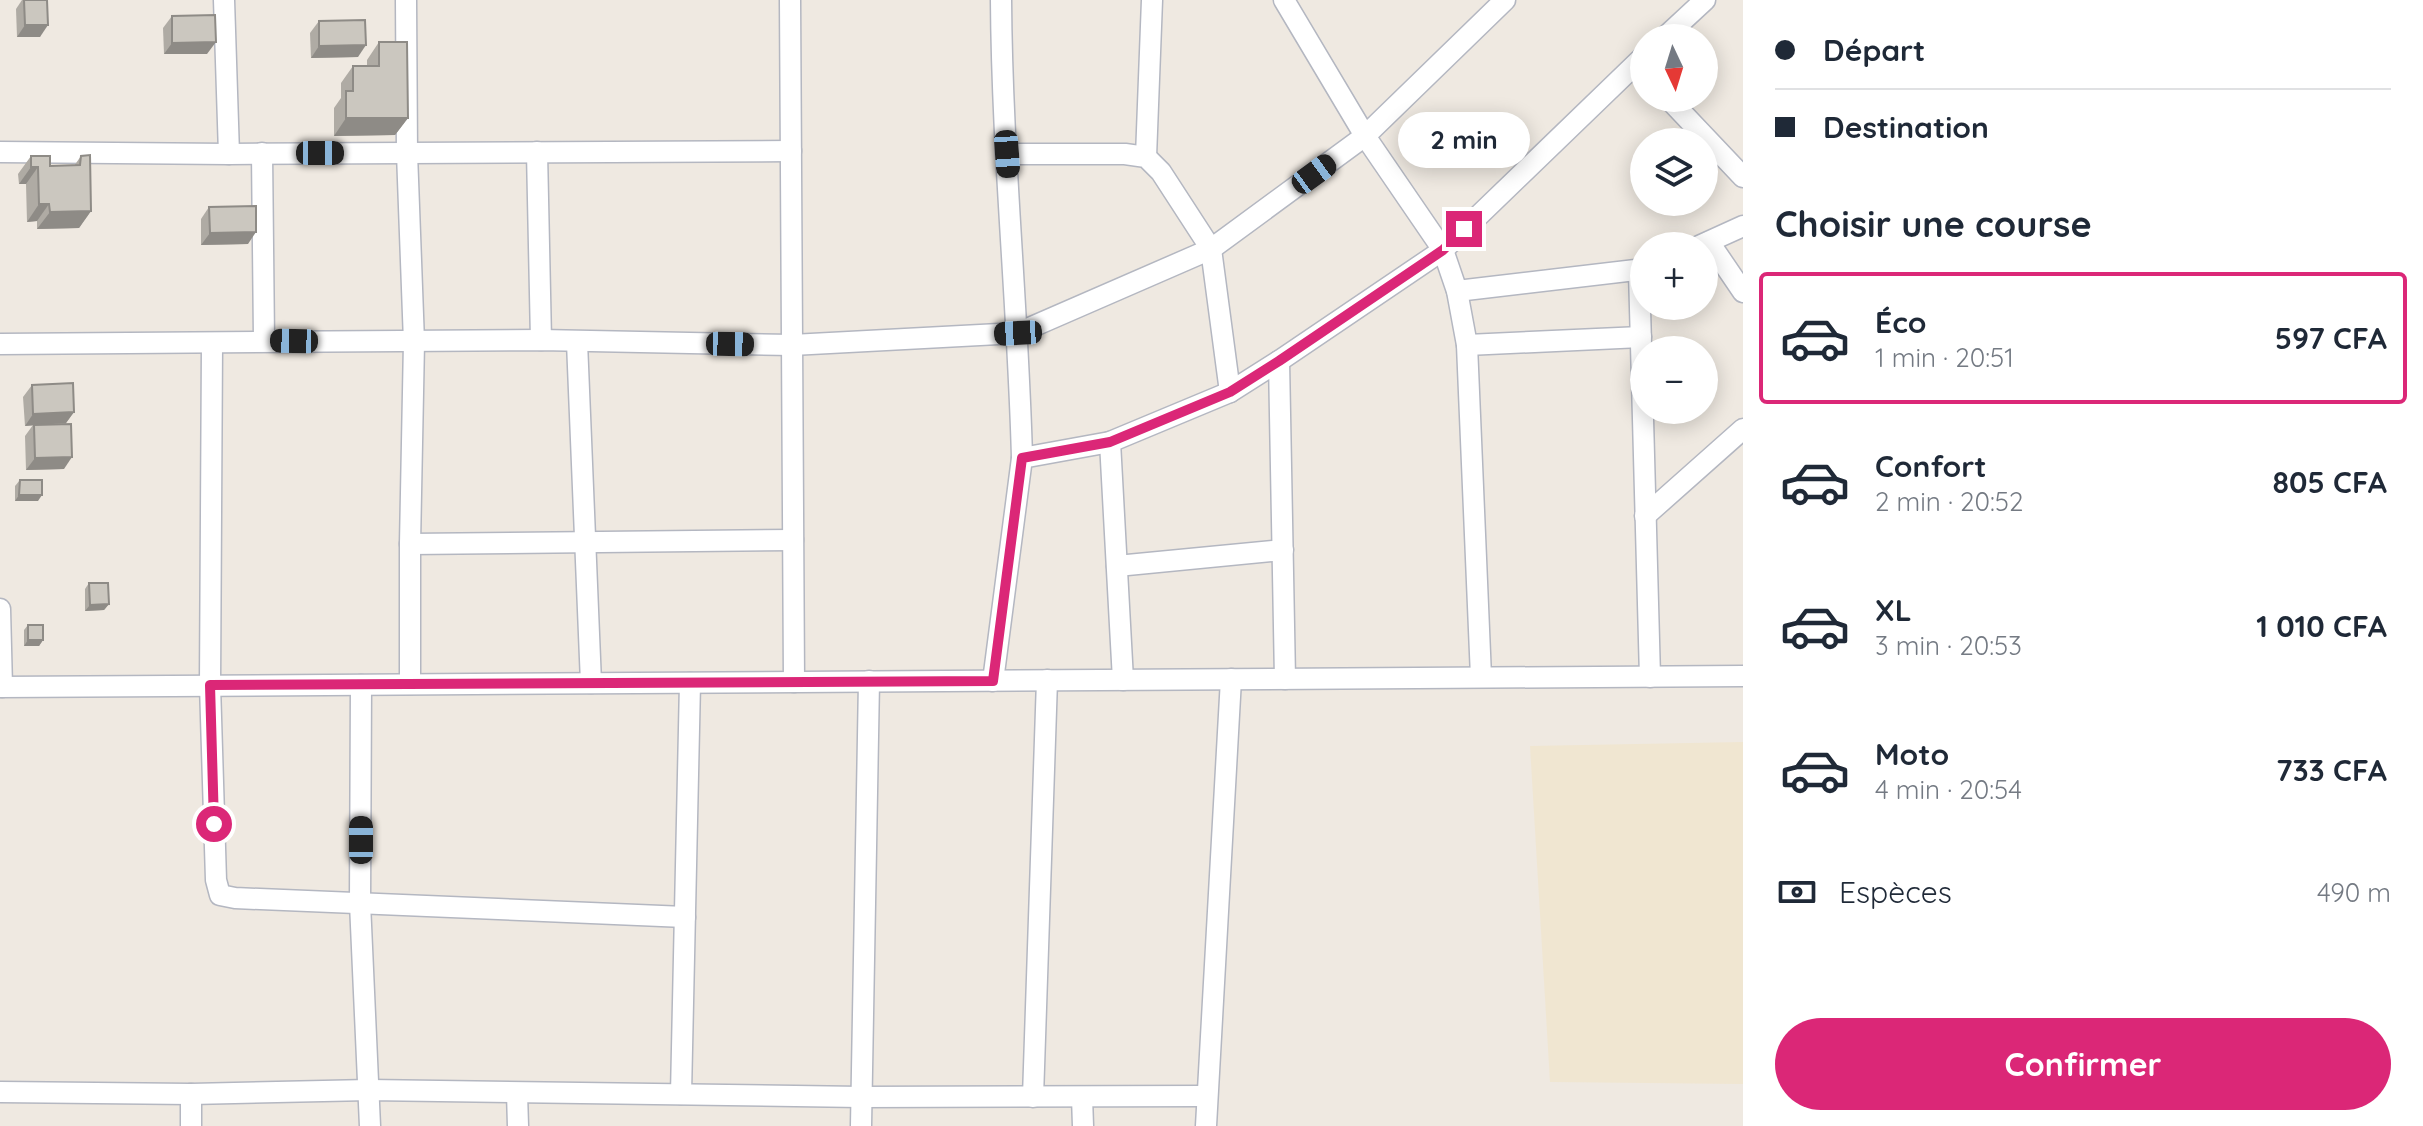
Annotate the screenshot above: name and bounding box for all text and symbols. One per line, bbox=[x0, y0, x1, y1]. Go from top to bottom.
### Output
north arrow bbox=[1630, 24, 1718, 112]
map controls bbox=[1630, 24, 1718, 424]
text: Départ bbox=[1823, 31, 1925, 69]
text: Destination bbox=[1823, 108, 1989, 146]
callout: 2 min bbox=[1398, 113, 1530, 169]
text: 2 min bbox=[1430, 123, 1498, 156]
button: layers bbox=[1630, 128, 1718, 216]
car bbox=[993, 129, 1021, 179]
car bbox=[296, 141, 344, 165]
car bbox=[1288, 150, 1340, 198]
text: Choisir une course bbox=[1775, 201, 2092, 246]
route end bbox=[1446, 211, 1482, 247]
button: + bbox=[1630, 232, 1718, 320]
icon: car bbox=[1779, 302, 1851, 374]
text: Éco bbox=[1875, 303, 1926, 341]
text: 597 CFA bbox=[2275, 319, 2387, 357]
car bbox=[993, 320, 1043, 346]
car bbox=[270, 329, 318, 353]
car bbox=[706, 332, 754, 356]
button: − bbox=[1630, 336, 1718, 424]
text: 1 min · 20:51 bbox=[1875, 341, 2014, 374]
icon: car bbox=[1779, 446, 1851, 518]
text: Confort bbox=[1875, 447, 1987, 485]
text: 805 CFA bbox=[2273, 463, 2387, 501]
text: 2 min · 20:52 bbox=[1875, 485, 2023, 518]
icon: car bbox=[1779, 590, 1851, 662]
text: XL bbox=[1875, 591, 1912, 629]
text: 1 010 CFA bbox=[2256, 607, 2387, 645]
text: 3 min · 20:53 bbox=[1875, 629, 2022, 662]
icon: car bbox=[1779, 734, 1851, 806]
text: Moto bbox=[1875, 735, 1949, 773]
text: 733 CFA bbox=[2276, 751, 2387, 789]
text: 4 min · 20:54 bbox=[1875, 773, 2022, 806]
route start bbox=[196, 806, 232, 842]
car bbox=[349, 816, 373, 864]
icon: cash bbox=[1775, 870, 1819, 914]
text: Espèces bbox=[1839, 873, 1952, 911]
text: 490 m bbox=[2317, 876, 2391, 909]
button: Confirmer bbox=[1775, 1018, 2391, 1110]

